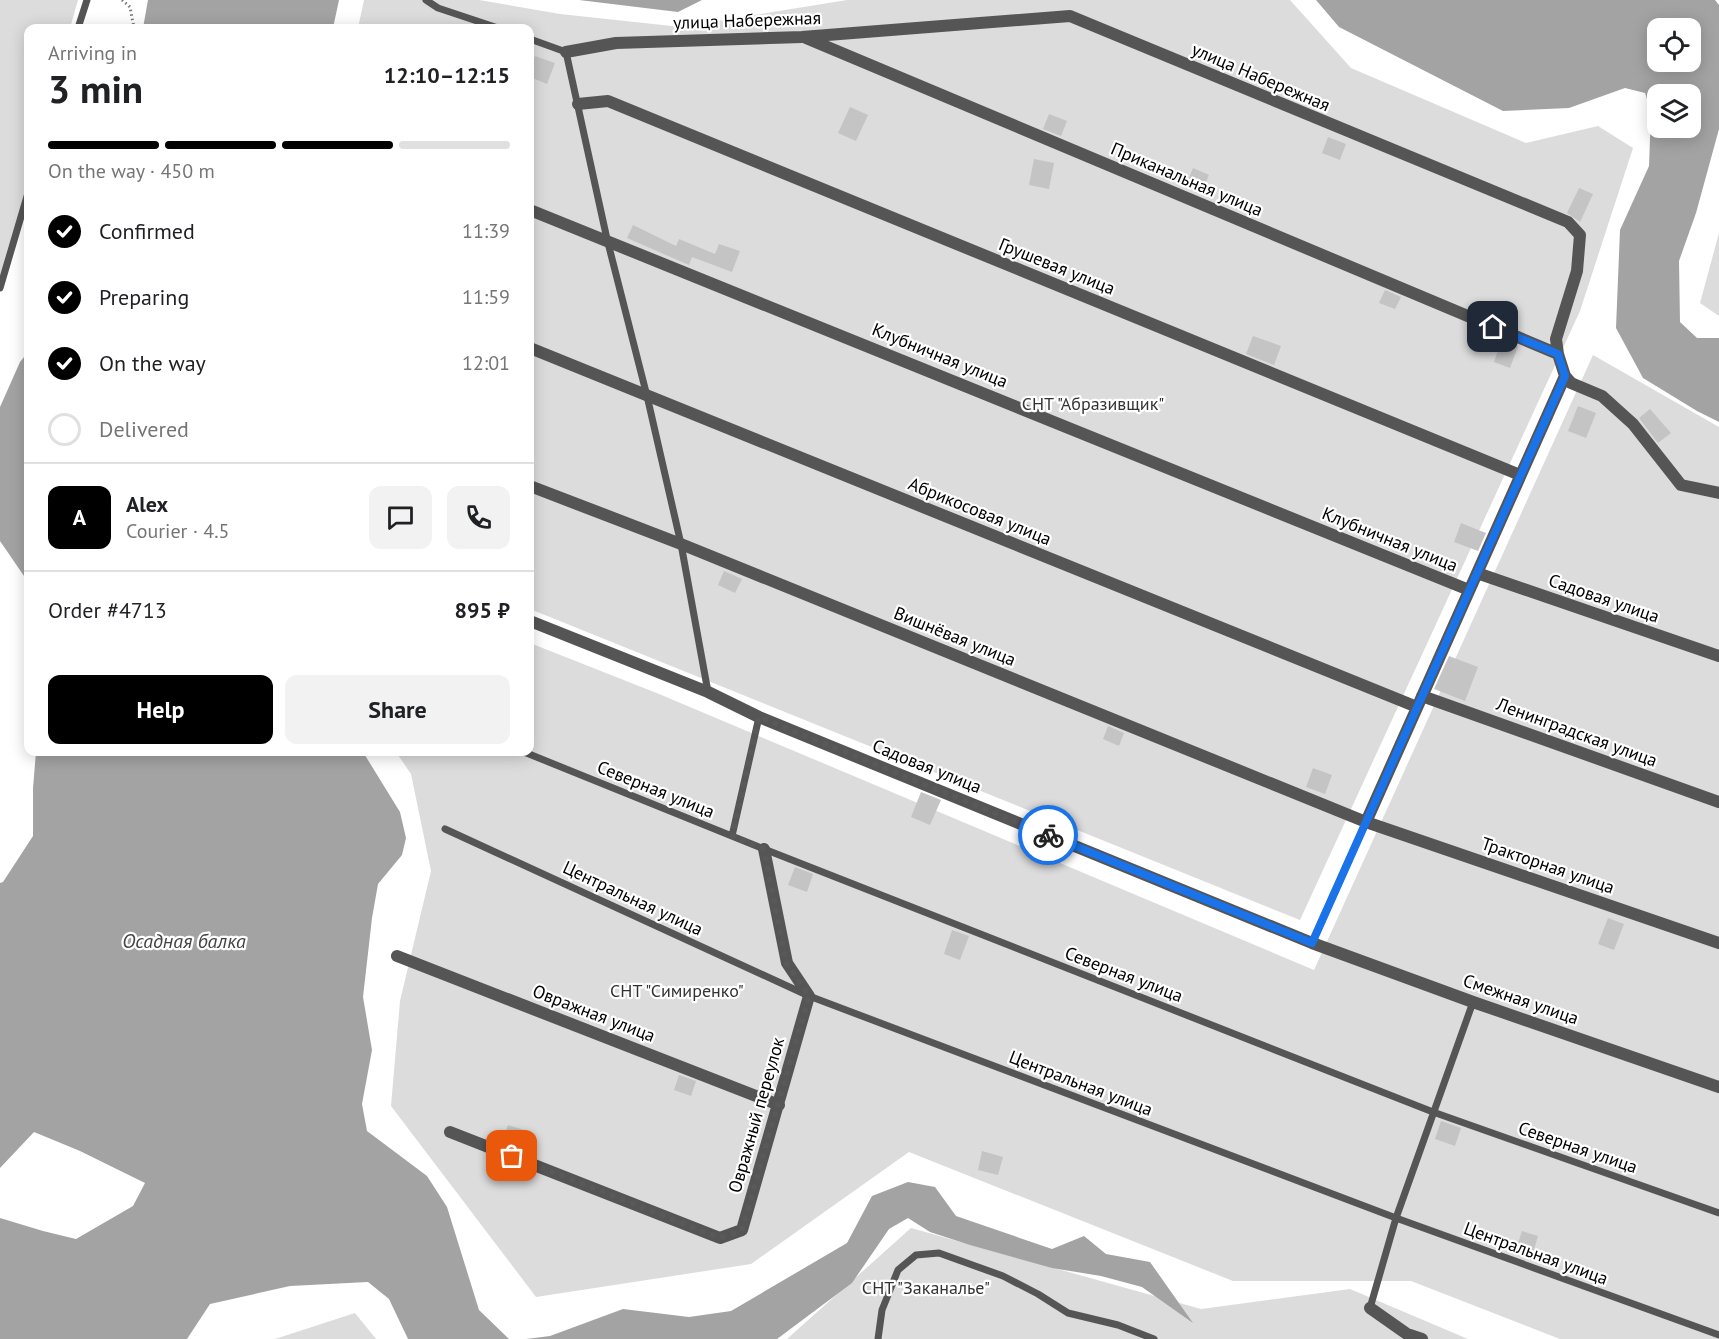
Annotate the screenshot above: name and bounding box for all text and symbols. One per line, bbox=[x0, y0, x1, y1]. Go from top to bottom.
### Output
street label: улица Набережная bbox=[673, 6, 821, 34]
map controls bbox=[1647, 18, 1701, 138]
button: locate bbox=[1647, 18, 1701, 72]
street label: улица Набережная bbox=[1188, 37, 1334, 117]
text: Arriving in bbox=[48, 40, 137, 66]
text: 12:10–12:15 bbox=[384, 61, 510, 89]
text: 3 min bbox=[48, 63, 143, 114]
button: layers bbox=[1647, 84, 1701, 138]
street label: Приканальная улица bbox=[1108, 137, 1266, 221]
text: On the way · 450 m bbox=[48, 158, 215, 184]
icon: check bbox=[48, 215, 81, 248]
text: Confirmed bbox=[99, 217, 195, 245]
text: 11:39 bbox=[462, 218, 510, 244]
street label: Грушевая улица bbox=[996, 232, 1118, 300]
icon: check bbox=[48, 281, 81, 314]
text: Preparing bbox=[99, 283, 189, 311]
text: 11:59 bbox=[462, 284, 510, 310]
pin bbox=[1467, 301, 1518, 352]
icon: home bbox=[1476, 310, 1509, 343]
street label: Клубничная улица bbox=[869, 317, 1011, 393]
icon: check bbox=[48, 347, 81, 380]
text: On the way bbox=[99, 349, 206, 377]
text: 12:01 bbox=[462, 350, 510, 376]
park label: СНТ "Абразивщик" bbox=[1022, 392, 1164, 415]
text: Delivered bbox=[99, 415, 189, 443]
street label: Абрикосовая улица bbox=[905, 472, 1055, 550]
button: chat bbox=[369, 486, 432, 549]
button: phone bbox=[447, 486, 510, 549]
text: Alex bbox=[126, 490, 168, 518]
street label: Клубничная улица bbox=[1319, 501, 1461, 577]
text: A bbox=[73, 503, 86, 531]
text: Courier · 4.5 bbox=[126, 518, 229, 544]
street label: Садовая улица bbox=[1546, 568, 1662, 628]
text: Order #4713 bbox=[48, 596, 167, 624]
text: 895 ₽ bbox=[455, 596, 510, 624]
street label: Вишнёвая улица bbox=[891, 601, 1019, 671]
button: Help bbox=[48, 675, 273, 744]
button: Share bbox=[285, 675, 510, 744]
street label: Ленинградская улица bbox=[1492, 692, 1661, 772]
street label: Садовая улица bbox=[869, 734, 985, 798]
street label: Северная улица bbox=[594, 755, 718, 823]
courier bbox=[1018, 805, 1078, 865]
icon: bike bbox=[1032, 819, 1065, 852]
street label: Тракторная улица bbox=[1478, 831, 1618, 899]
street label: Центральная улица bbox=[559, 855, 707, 941]
water label: Осадная балка bbox=[122, 928, 246, 954]
street label: Северная улица bbox=[1062, 941, 1186, 1007]
street label: Смежная улица bbox=[1460, 968, 1582, 1030]
street label: Овражная улица bbox=[529, 979, 659, 1047]
park label: СНТ "Симиренко" bbox=[610, 979, 744, 1002]
street label: Овражный переулок bbox=[723, 1034, 789, 1195]
street label: Центральная улица bbox=[1006, 1045, 1156, 1121]
street label: Северная улица bbox=[1515, 1116, 1641, 1178]
pin bbox=[486, 1130, 537, 1181]
icon: bag bbox=[495, 1139, 528, 1172]
street label: Центральная улица bbox=[1461, 1216, 1611, 1290]
park label: СНТ "Заканалье" bbox=[862, 1276, 990, 1299]

